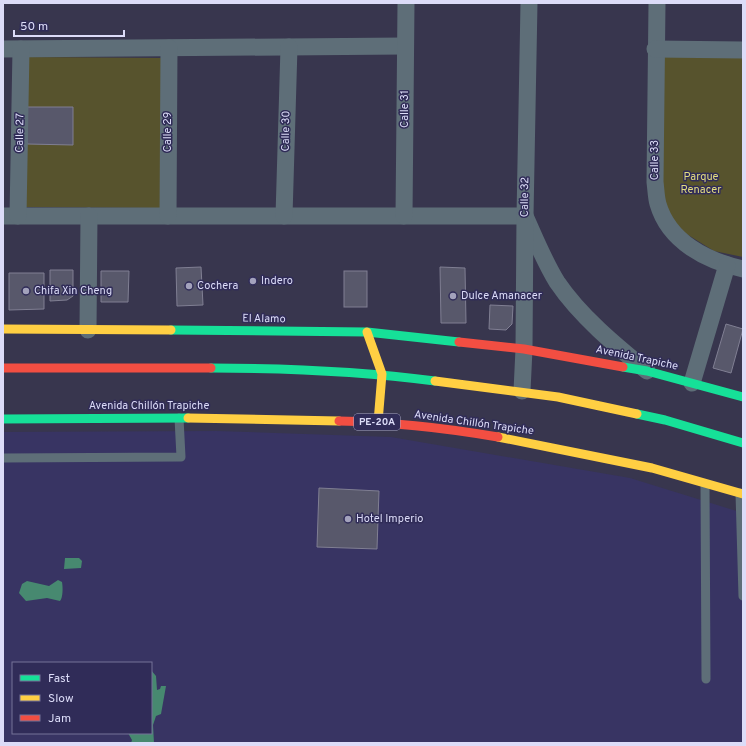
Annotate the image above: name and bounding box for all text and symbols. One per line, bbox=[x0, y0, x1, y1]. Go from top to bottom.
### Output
scale bar bbox=[14, 12, 124, 38]
text: 50 m bbox=[20, 19, 48, 35]
street label: Calle 31 bbox=[398, 90, 412, 128]
street label: Calle 30 bbox=[279, 111, 293, 151]
street label: Calle 29 bbox=[161, 112, 175, 152]
street label: Calle 27 bbox=[13, 113, 27, 153]
street label: Calle 33 bbox=[648, 140, 662, 180]
park label: Parque Renacer bbox=[680, 170, 722, 197]
street label: Calle 32 bbox=[518, 177, 532, 217]
place label: Indero bbox=[261, 274, 293, 288]
marker: Indero bbox=[248, 276, 258, 286]
place label: Cochera bbox=[197, 279, 238, 293]
marker: Cochera bbox=[184, 281, 194, 291]
place label: Chifa Xin Cheng bbox=[34, 284, 112, 298]
marker: Chifa Xin Cheng bbox=[21, 286, 31, 296]
place label: Dulce Amanacer bbox=[461, 289, 543, 303]
marker: Dulce Amanacer bbox=[448, 291, 458, 301]
street label: El Alamo bbox=[242, 312, 286, 326]
street label: Avenida Trapiche bbox=[595, 342, 680, 374]
street label: Avenida Chillón Trapiche bbox=[89, 399, 209, 413]
street label: Avenida Chillón Trapiche bbox=[413, 408, 535, 438]
road number: PE-20A bbox=[354, 414, 400, 430]
place label: Hotel Imperio bbox=[356, 512, 423, 526]
marker: Hotel Imperio bbox=[343, 514, 353, 524]
legend bbox=[12, 662, 152, 734]
text: Fast bbox=[48, 671, 70, 687]
text: Slow bbox=[48, 691, 74, 707]
text: Jam bbox=[48, 711, 71, 727]

